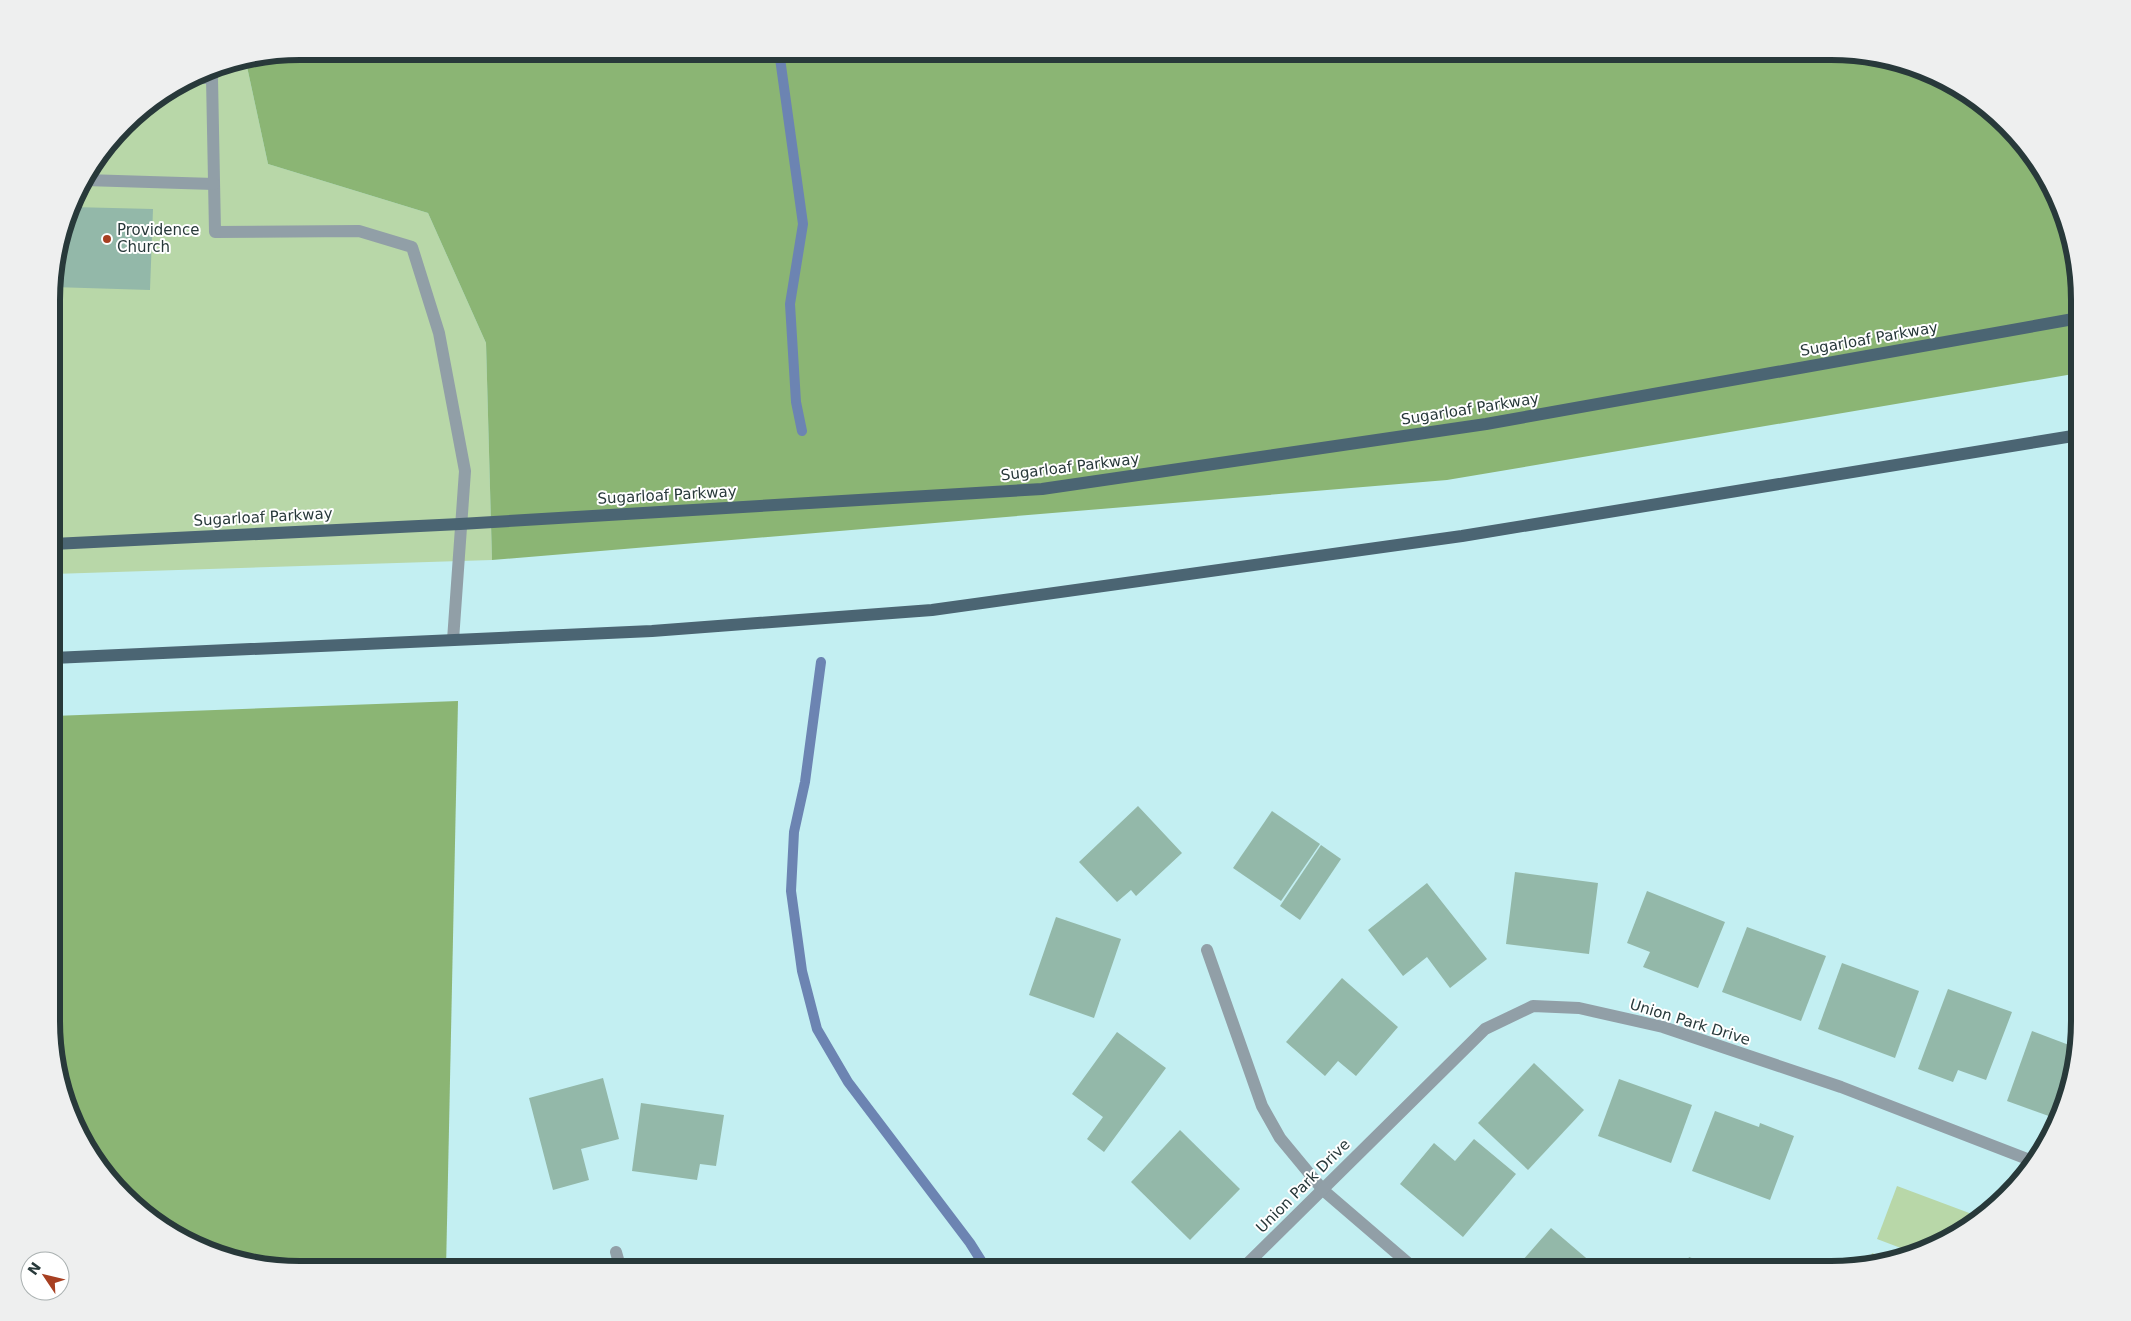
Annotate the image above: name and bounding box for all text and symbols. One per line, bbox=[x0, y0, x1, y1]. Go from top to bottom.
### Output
place label: Providence Church bbox=[117, 221, 200, 256]
marker: Providence Church bbox=[101, 233, 113, 245]
street label: Sugarloaf Parkway bbox=[1799, 318, 1939, 360]
street label: Sugarloaf Parkway bbox=[1400, 389, 1540, 429]
street label: Sugarloaf Parkway bbox=[1000, 450, 1140, 484]
street label: Sugarloaf Parkway bbox=[597, 482, 737, 508]
street label: Sugarloaf Parkway bbox=[193, 504, 333, 530]
street label: Union Park Drive bbox=[1627, 995, 1753, 1049]
street label: Union Park Drive bbox=[1252, 1135, 1354, 1237]
north arrow bbox=[20, 1251, 70, 1301]
text: N bbox=[24, 1259, 44, 1278]

